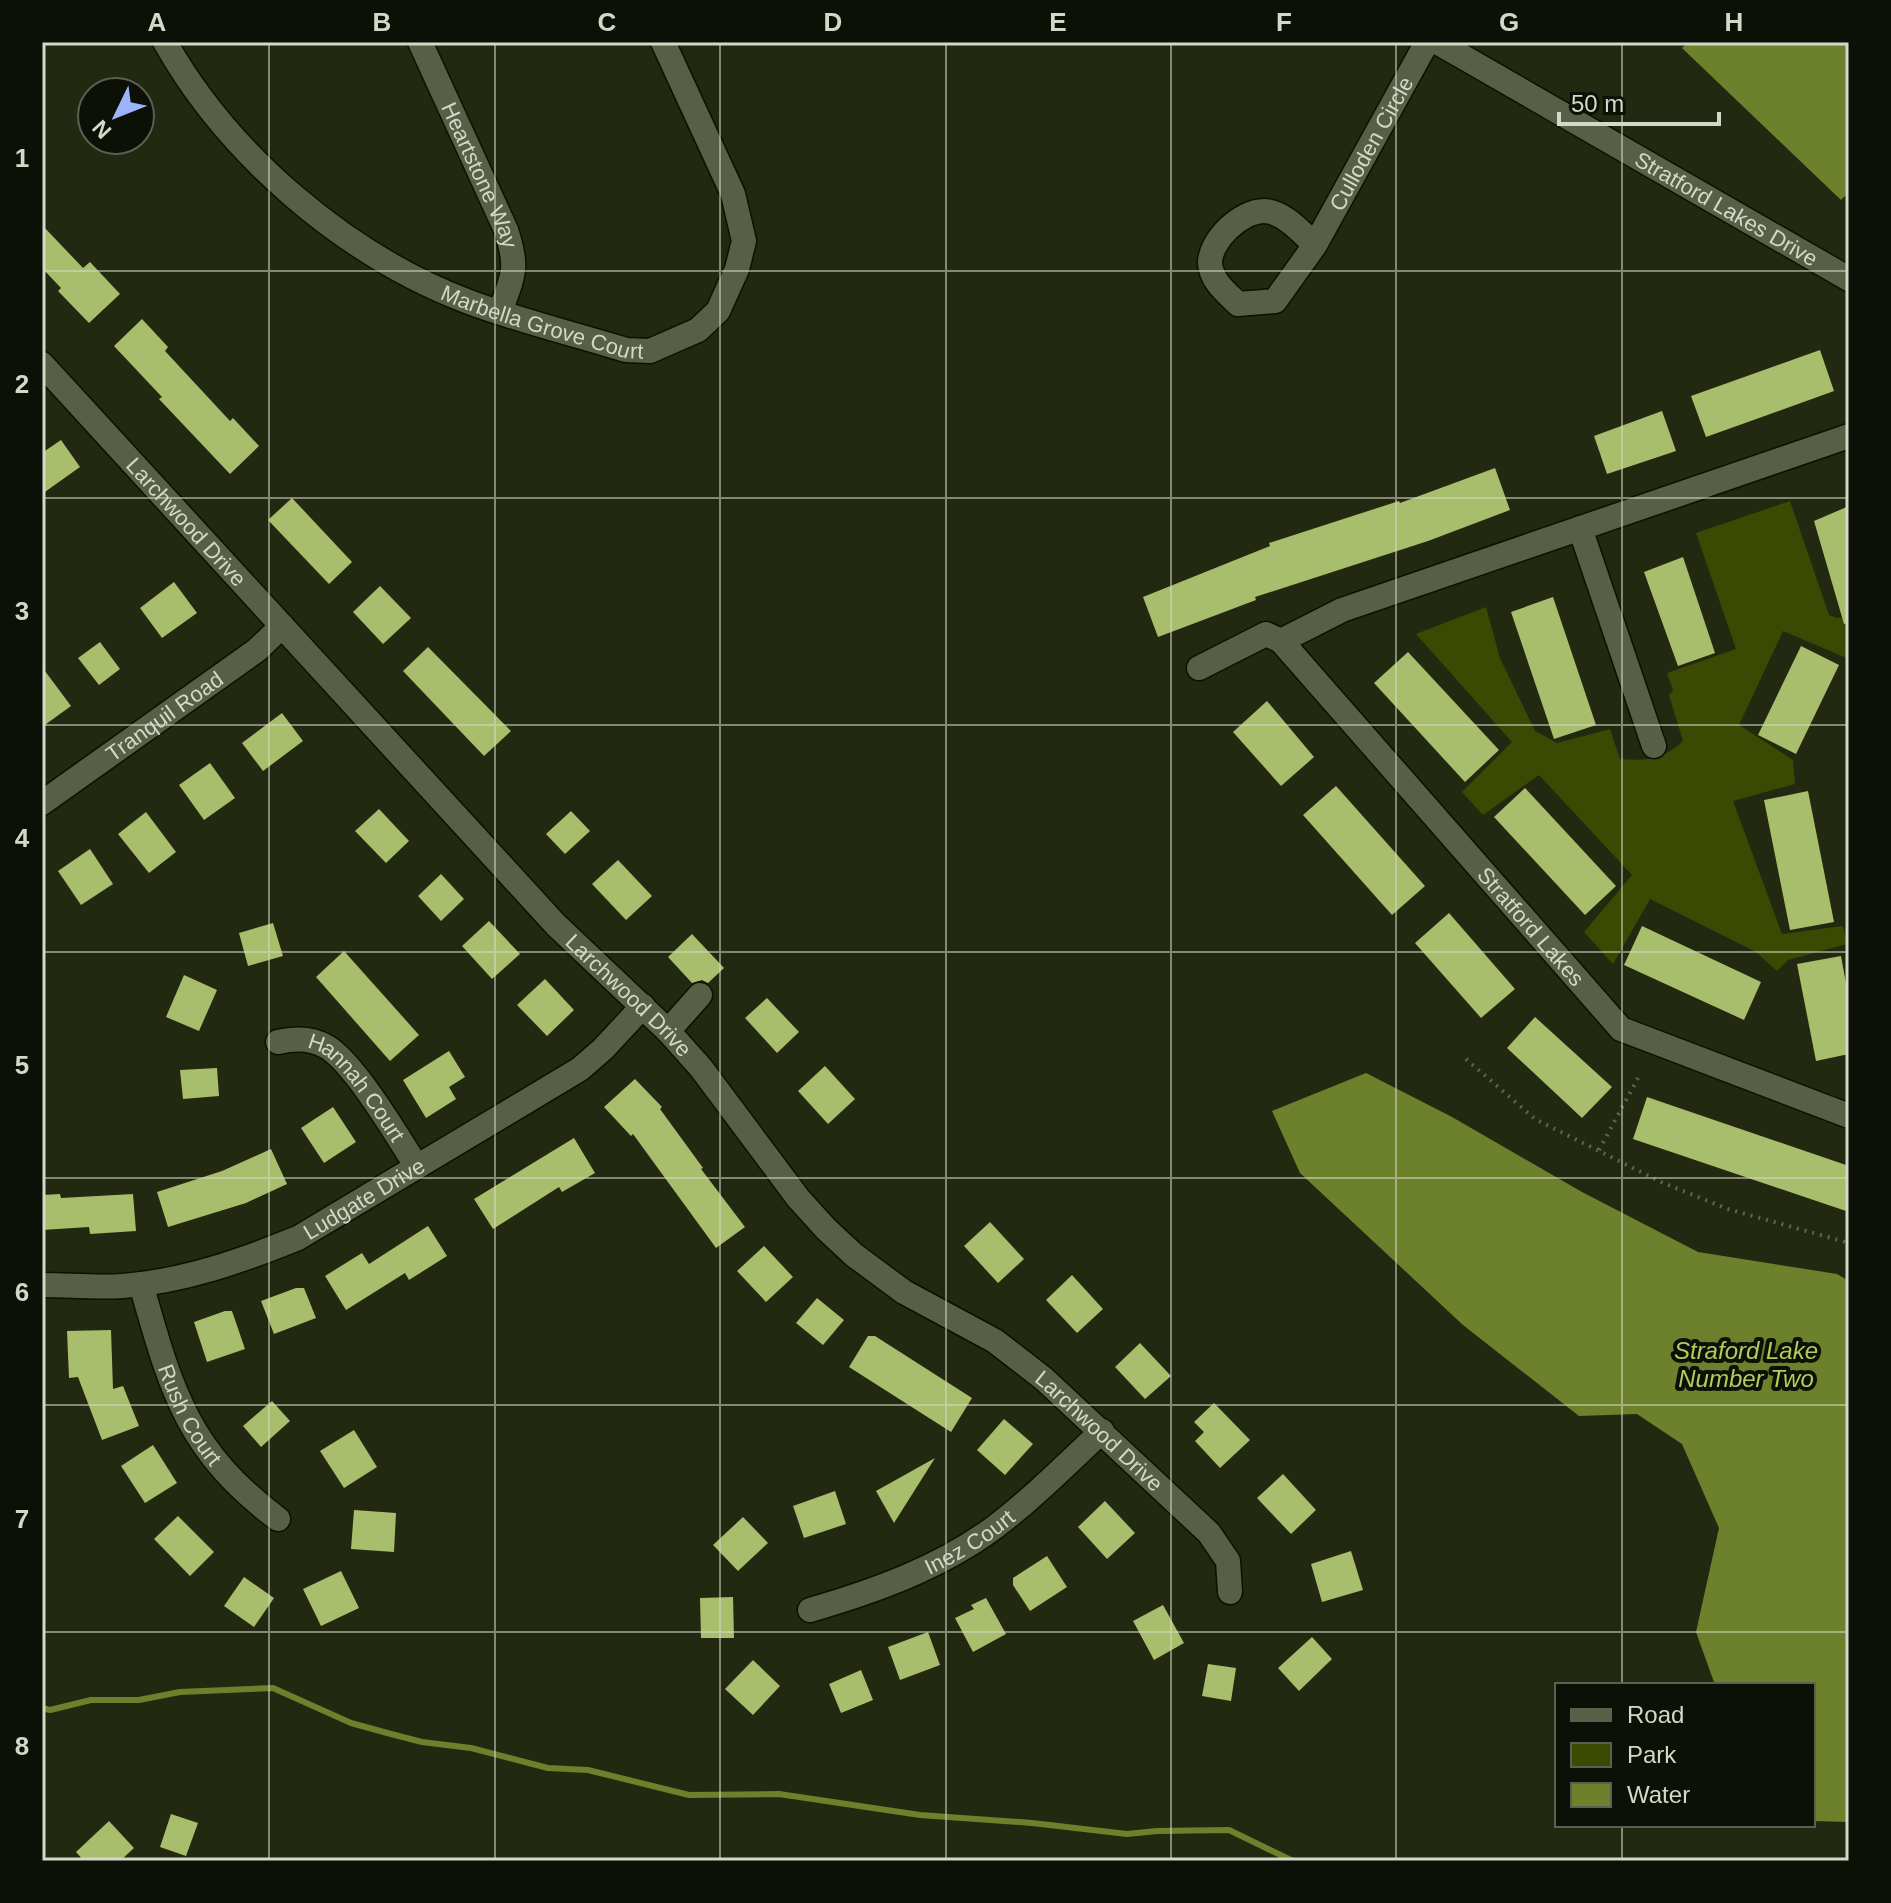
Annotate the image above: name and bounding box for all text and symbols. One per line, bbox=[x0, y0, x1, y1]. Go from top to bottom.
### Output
text: A bbox=[148, 7, 167, 37]
text: B bbox=[373, 7, 391, 37]
text: C bbox=[598, 7, 617, 37]
text: D bbox=[824, 7, 842, 37]
text: E bbox=[1049, 7, 1067, 37]
text: F bbox=[1276, 7, 1292, 37]
text: G bbox=[1499, 7, 1519, 37]
text: H bbox=[1725, 7, 1743, 37]
street label: Culloden Circle bbox=[1324, 72, 1418, 215]
north arrow bbox=[76, 76, 156, 156]
scale bar bbox=[1559, 76, 1719, 126]
text: 50 m bbox=[1571, 90, 1624, 117]
street label: Heartstone Way bbox=[437, 98, 523, 251]
text: N bbox=[87, 115, 116, 144]
text: 1 bbox=[15, 143, 29, 173]
street label: Stratford Lakes Drive bbox=[1631, 146, 1822, 271]
street label: Marbella Grove Court bbox=[437, 280, 644, 363]
text: 2 bbox=[15, 369, 29, 399]
street label: Larchwood Drive bbox=[122, 452, 252, 591]
text: 3 bbox=[15, 596, 29, 626]
street label: Tranquil Road bbox=[101, 666, 227, 766]
text: 4 bbox=[15, 823, 30, 853]
street label: Stratford Lakes bbox=[1473, 862, 1590, 991]
street label: Larchwood Drive bbox=[561, 929, 697, 1061]
street label: Hannah Court bbox=[305, 1028, 410, 1146]
text: 5 bbox=[15, 1050, 29, 1080]
street label: Ludgate Drive bbox=[299, 1153, 429, 1244]
text: 6 bbox=[15, 1277, 29, 1307]
water label: Straford Lake Number Two bbox=[1674, 1337, 1818, 1392]
street label: Rush Court bbox=[154, 1361, 227, 1470]
street label: Larchwood Drive bbox=[1031, 1365, 1168, 1496]
text: 7 bbox=[15, 1504, 29, 1534]
street label: Inez Court bbox=[920, 1504, 1019, 1579]
legend bbox=[1555, 1683, 1815, 1827]
text: Road bbox=[1627, 1701, 1684, 1728]
text: 8 bbox=[15, 1731, 29, 1761]
text: Park bbox=[1627, 1741, 1677, 1768]
text: Water bbox=[1627, 1781, 1690, 1808]

